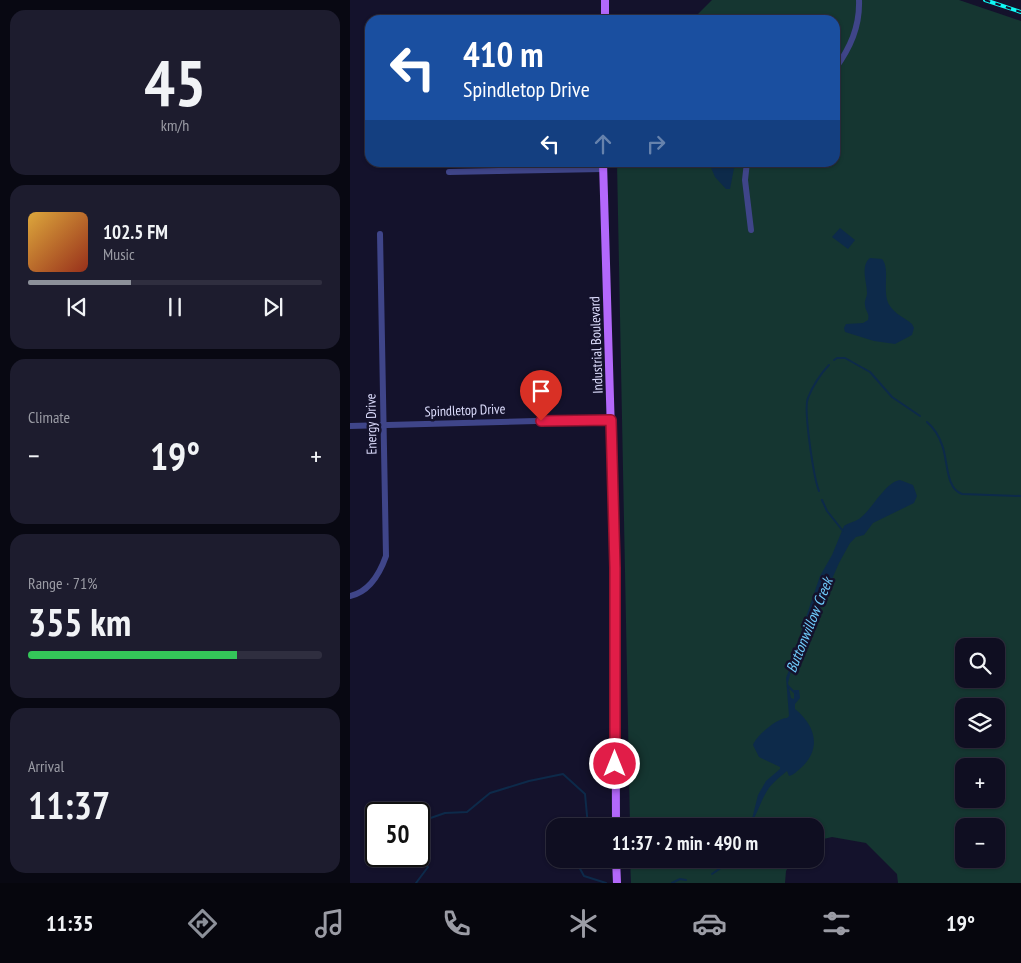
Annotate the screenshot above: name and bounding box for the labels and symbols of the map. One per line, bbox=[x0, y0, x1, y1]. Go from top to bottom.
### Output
street label: Industrial Boulevard bbox=[585, 296, 607, 394]
pin bbox=[520, 370, 562, 421]
street label: Energy Drive bbox=[361, 393, 381, 455]
street label: Spindletop Drive bbox=[424, 400, 506, 420]
water label: Buttonwillow Creek bbox=[781, 573, 838, 675]
position arrow bbox=[588, 737, 640, 789]
speed limit sign: 50 bbox=[365, 802, 430, 867]

